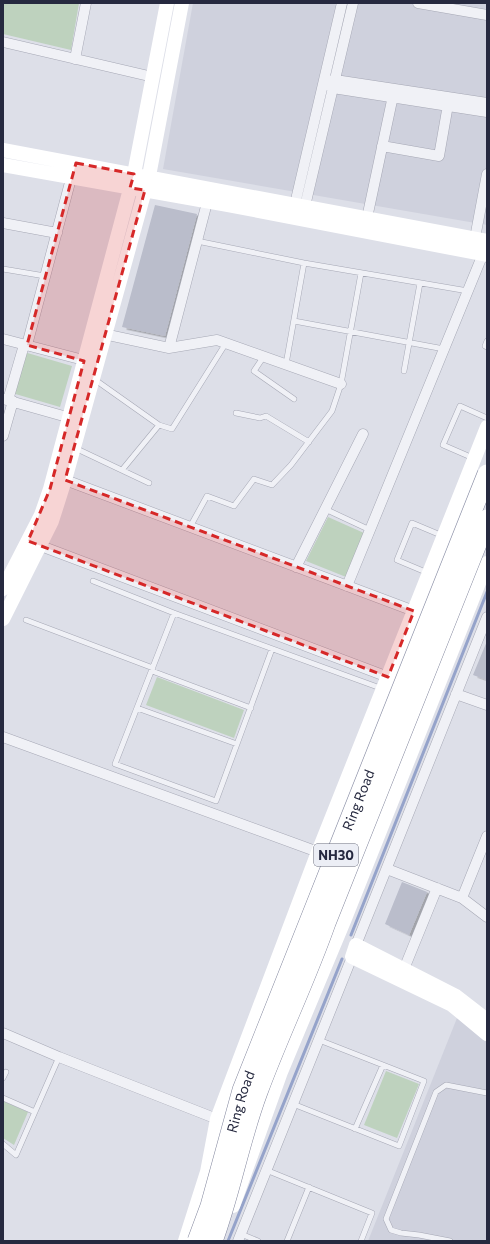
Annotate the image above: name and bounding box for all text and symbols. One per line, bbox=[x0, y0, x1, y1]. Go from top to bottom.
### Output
street label: Ring Road bbox=[338, 767, 377, 833]
road number: NH30 bbox=[314, 844, 358, 866]
street label: Ring Road bbox=[222, 1068, 257, 1134]

